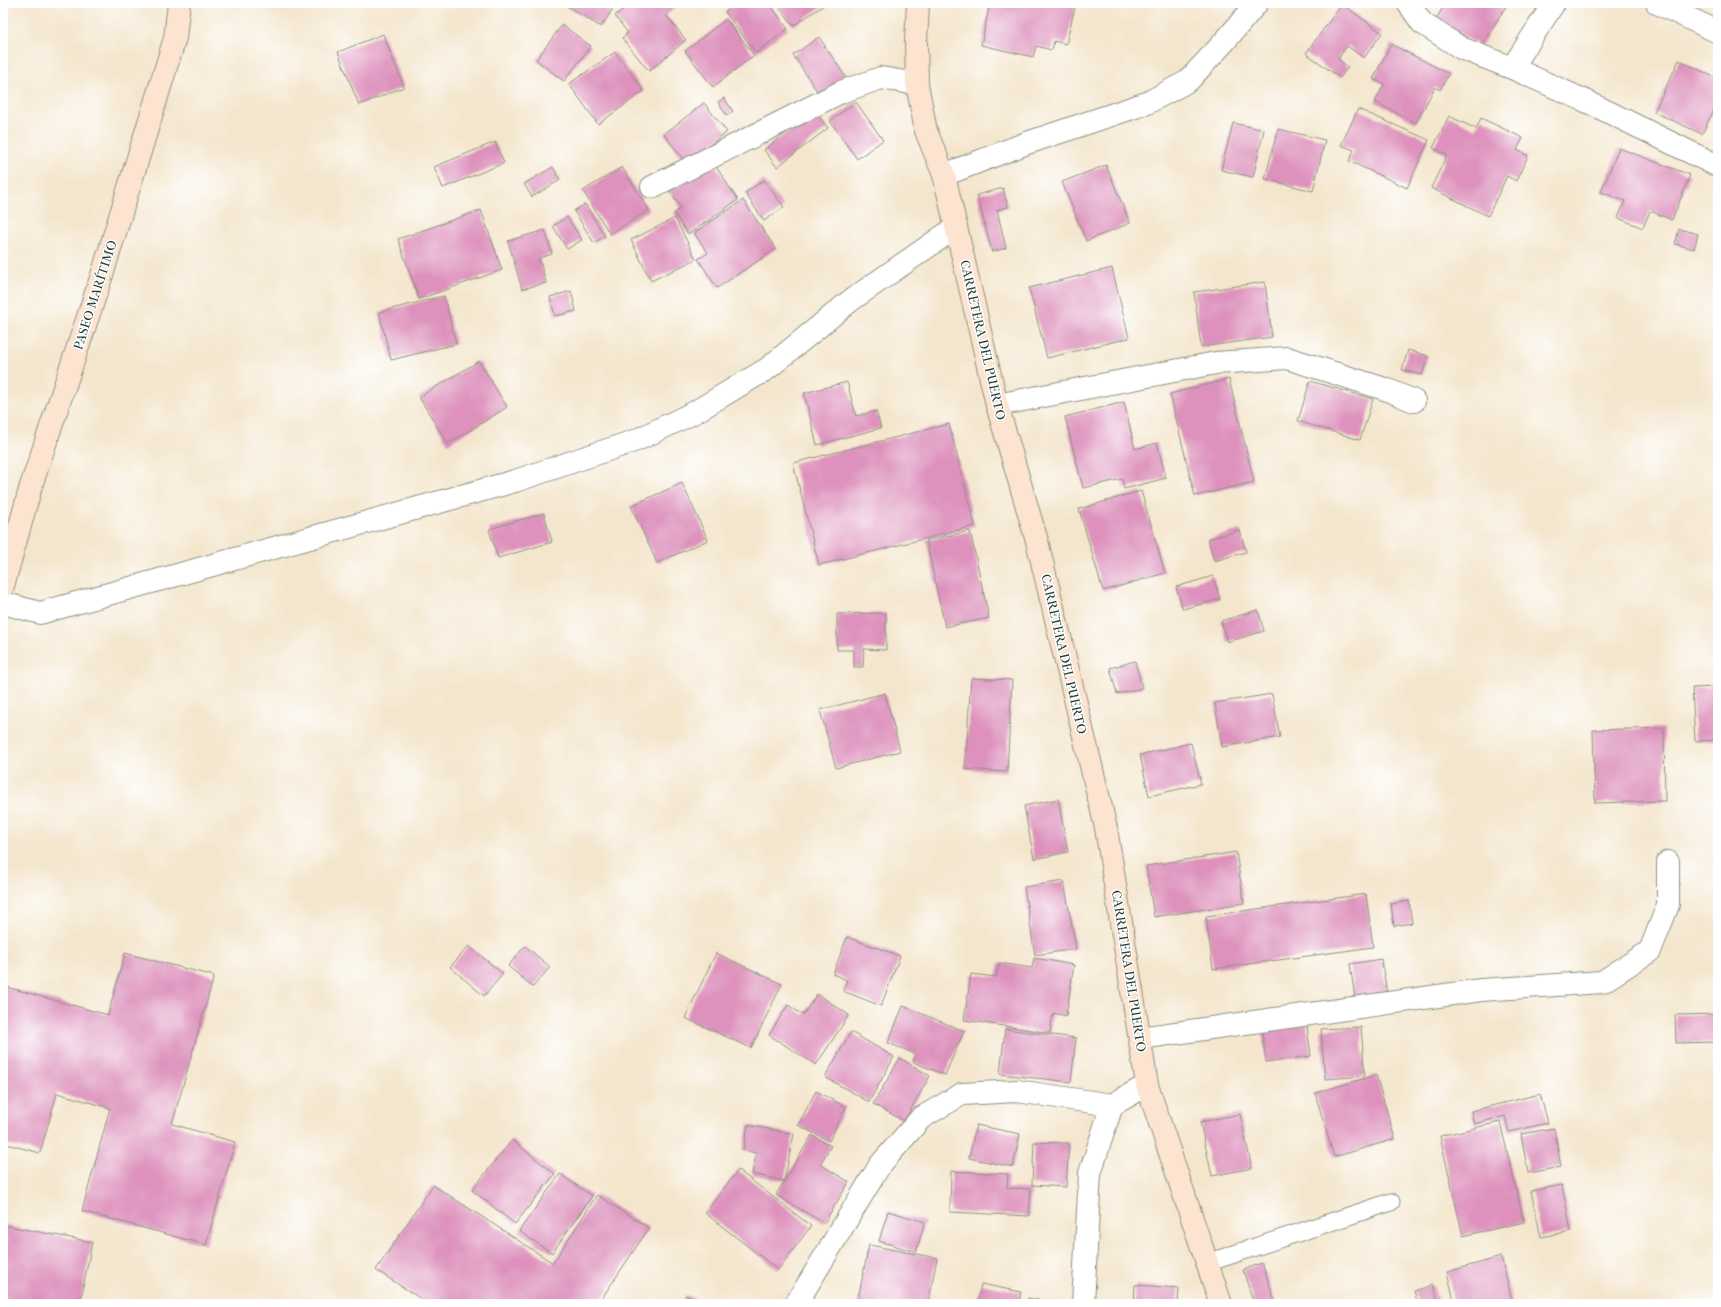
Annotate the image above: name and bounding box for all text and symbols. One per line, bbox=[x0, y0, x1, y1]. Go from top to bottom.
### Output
street label: PASEO MARÍTIMO bbox=[70, 238, 120, 352]
street label: CARRETERA DEL PUERTO bbox=[957, 259, 1009, 421]
street label: CARRETERA DEL PUERTO bbox=[1038, 573, 1090, 735]
street label: CARRETERA DEL PUERTO bbox=[1109, 889, 1149, 1053]

